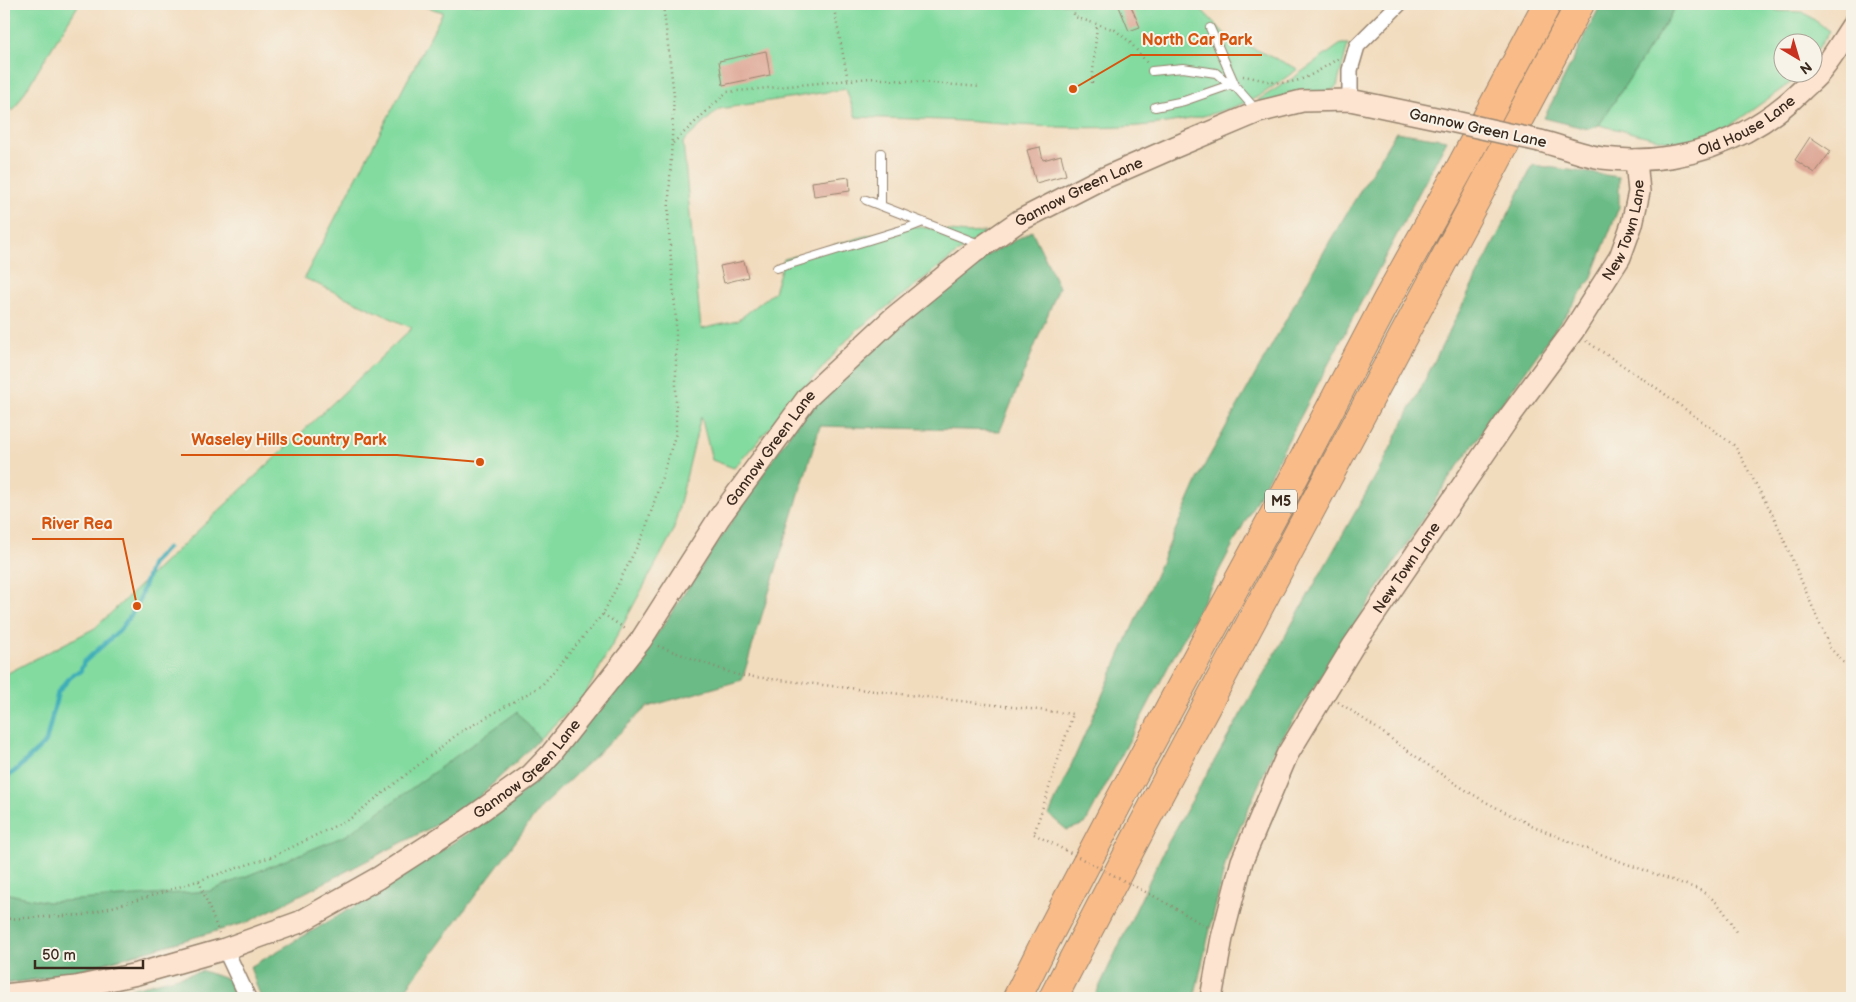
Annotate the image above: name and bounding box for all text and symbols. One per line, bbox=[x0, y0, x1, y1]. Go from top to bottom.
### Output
callout: North Car Park bbox=[1131, 24, 1262, 55]
text: North Car Park bbox=[1142, 31, 1253, 50]
north arrow bbox=[1774, 32, 1824, 82]
text: N bbox=[1796, 58, 1815, 78]
street label: Old House Lane bbox=[1695, 91, 1800, 161]
street label: Gannow Green Lane bbox=[1407, 105, 1548, 152]
street label: Gannow Green Lane bbox=[1012, 153, 1146, 231]
street label: New Town Lane bbox=[1598, 179, 1649, 285]
street label: Gannow Green Lane bbox=[722, 386, 820, 510]
callout: Waseley Hills Country Park bbox=[181, 424, 397, 455]
text: Waseley Hills Country Park bbox=[191, 431, 387, 450]
road number: M5 bbox=[1265, 490, 1297, 512]
callout: River Rea bbox=[32, 508, 123, 539]
text: River Rea bbox=[41, 515, 113, 534]
street label: New Town Lane bbox=[1369, 519, 1445, 617]
street label: Gannow Green Lane bbox=[470, 715, 585, 823]
scale bar bbox=[35, 937, 142, 969]
text: 50 m bbox=[42, 946, 76, 965]

